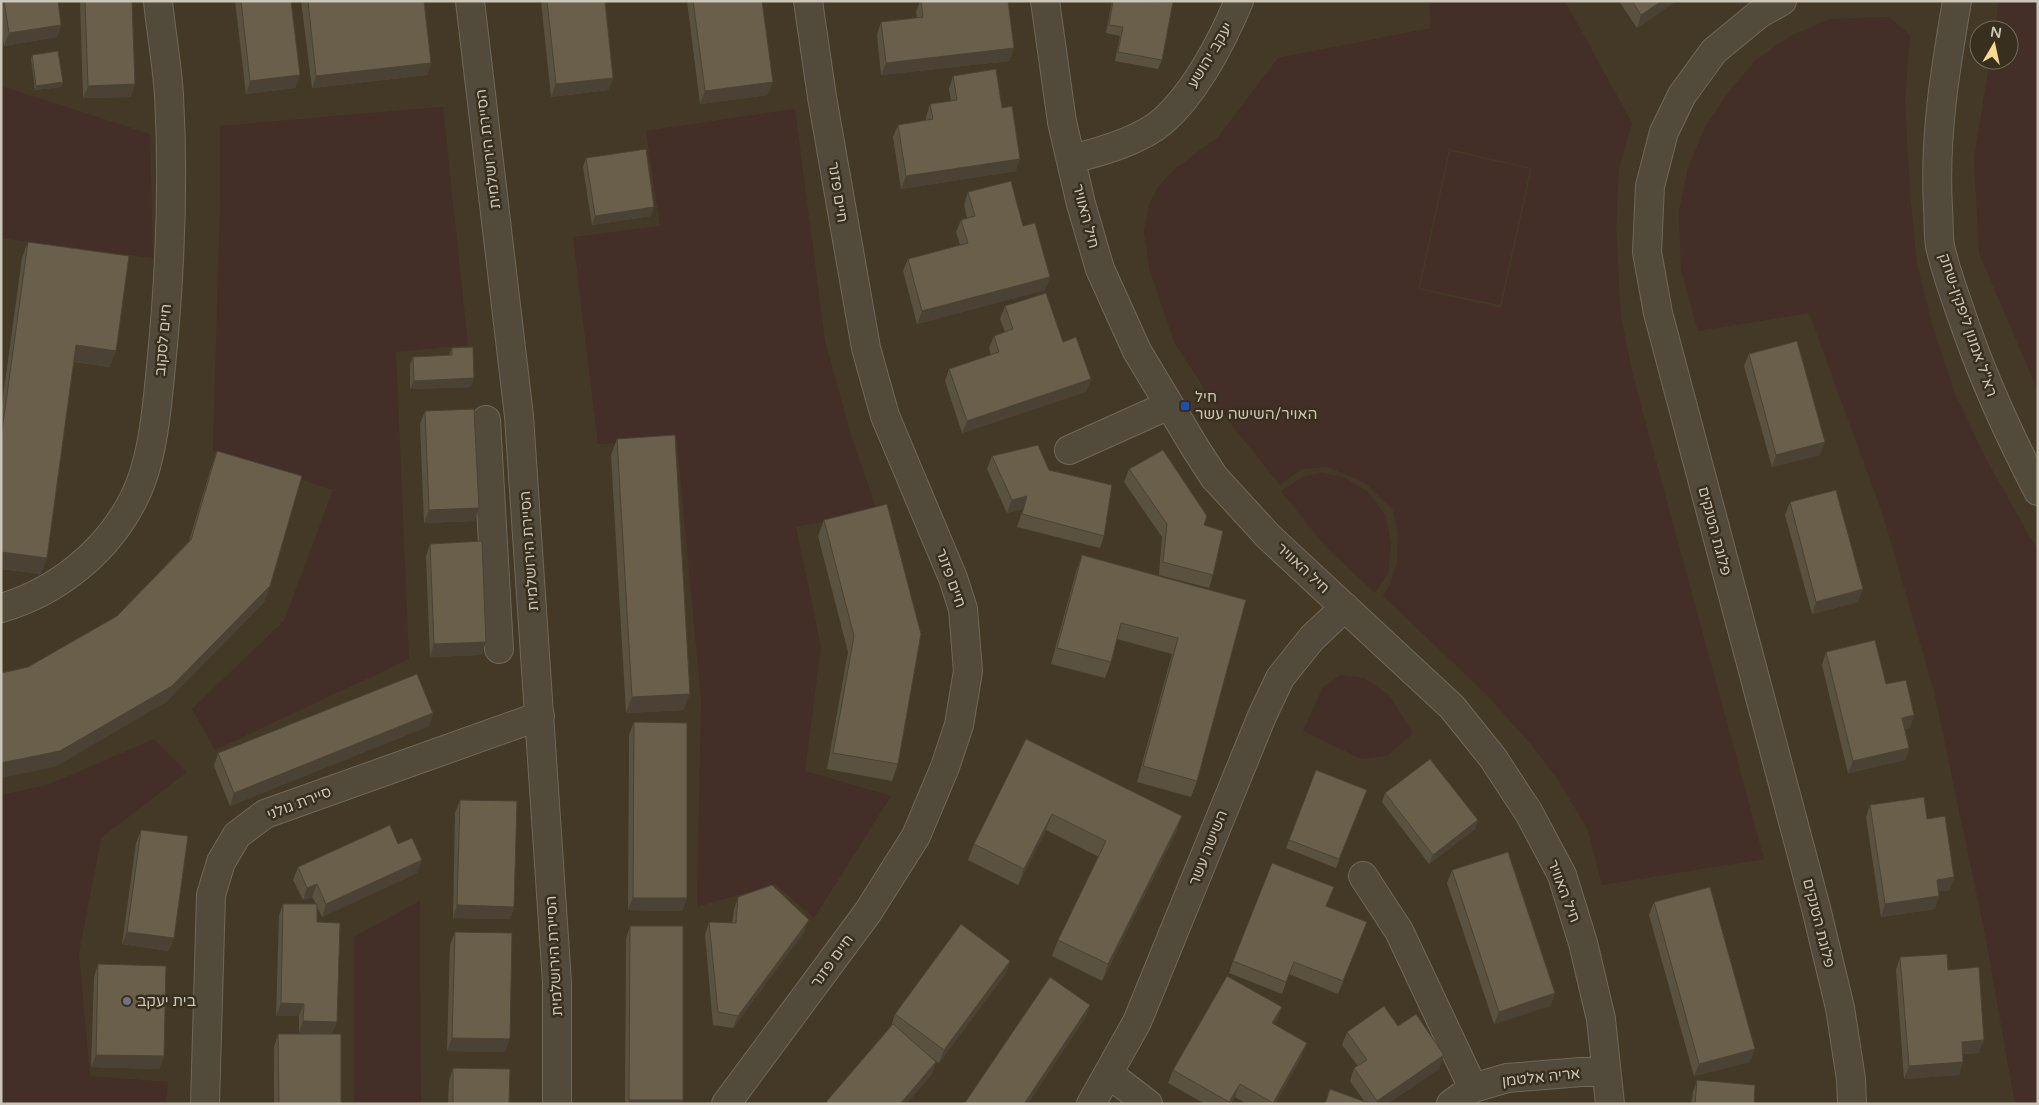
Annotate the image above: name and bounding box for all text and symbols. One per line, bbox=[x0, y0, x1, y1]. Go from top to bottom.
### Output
street label: יעקב יהושע bbox=[1183, 19, 1237, 91]
north arrow bbox=[1969, 20, 2019, 70]
text: N bbox=[1989, 23, 2003, 42]
street label: הסיירת הירושלמית bbox=[472, 88, 504, 210]
street label: חיים פזנר bbox=[824, 160, 852, 224]
street label: חיל האוויר bbox=[1069, 182, 1103, 250]
street label: רא"ל אמנון ליפקין-שחק bbox=[1935, 251, 2001, 399]
street label: חיים לסקוב bbox=[151, 303, 175, 377]
place label: חיל האויר/השישה עשר bbox=[1195, 388, 1317, 423]
marker: חיל האויר/השישה עשר bbox=[1179, 400, 1191, 412]
street label: פלוגת הטנקים bbox=[1694, 485, 1736, 577]
street label: הסיירת הירושלמית bbox=[516, 490, 542, 612]
street label: חיל האוויר bbox=[1273, 539, 1333, 597]
street label: חיים פזנר bbox=[932, 546, 970, 610]
street label: סיירת גולני bbox=[264, 782, 334, 824]
street label: השישה עשר bbox=[1185, 808, 1231, 888]
street label: חיל האוויר bbox=[1544, 857, 1584, 925]
street label: פלוגת הטנקים bbox=[1799, 877, 1839, 969]
street label: הסיירת הירושלמית bbox=[542, 895, 566, 1017]
street label: חיים פזנר bbox=[807, 931, 857, 991]
place label: בית יעקב bbox=[137, 992, 197, 1010]
marker: בית יעקב bbox=[121, 995, 133, 1007]
street label: אריה אלטמן bbox=[1501, 1064, 1581, 1090]

